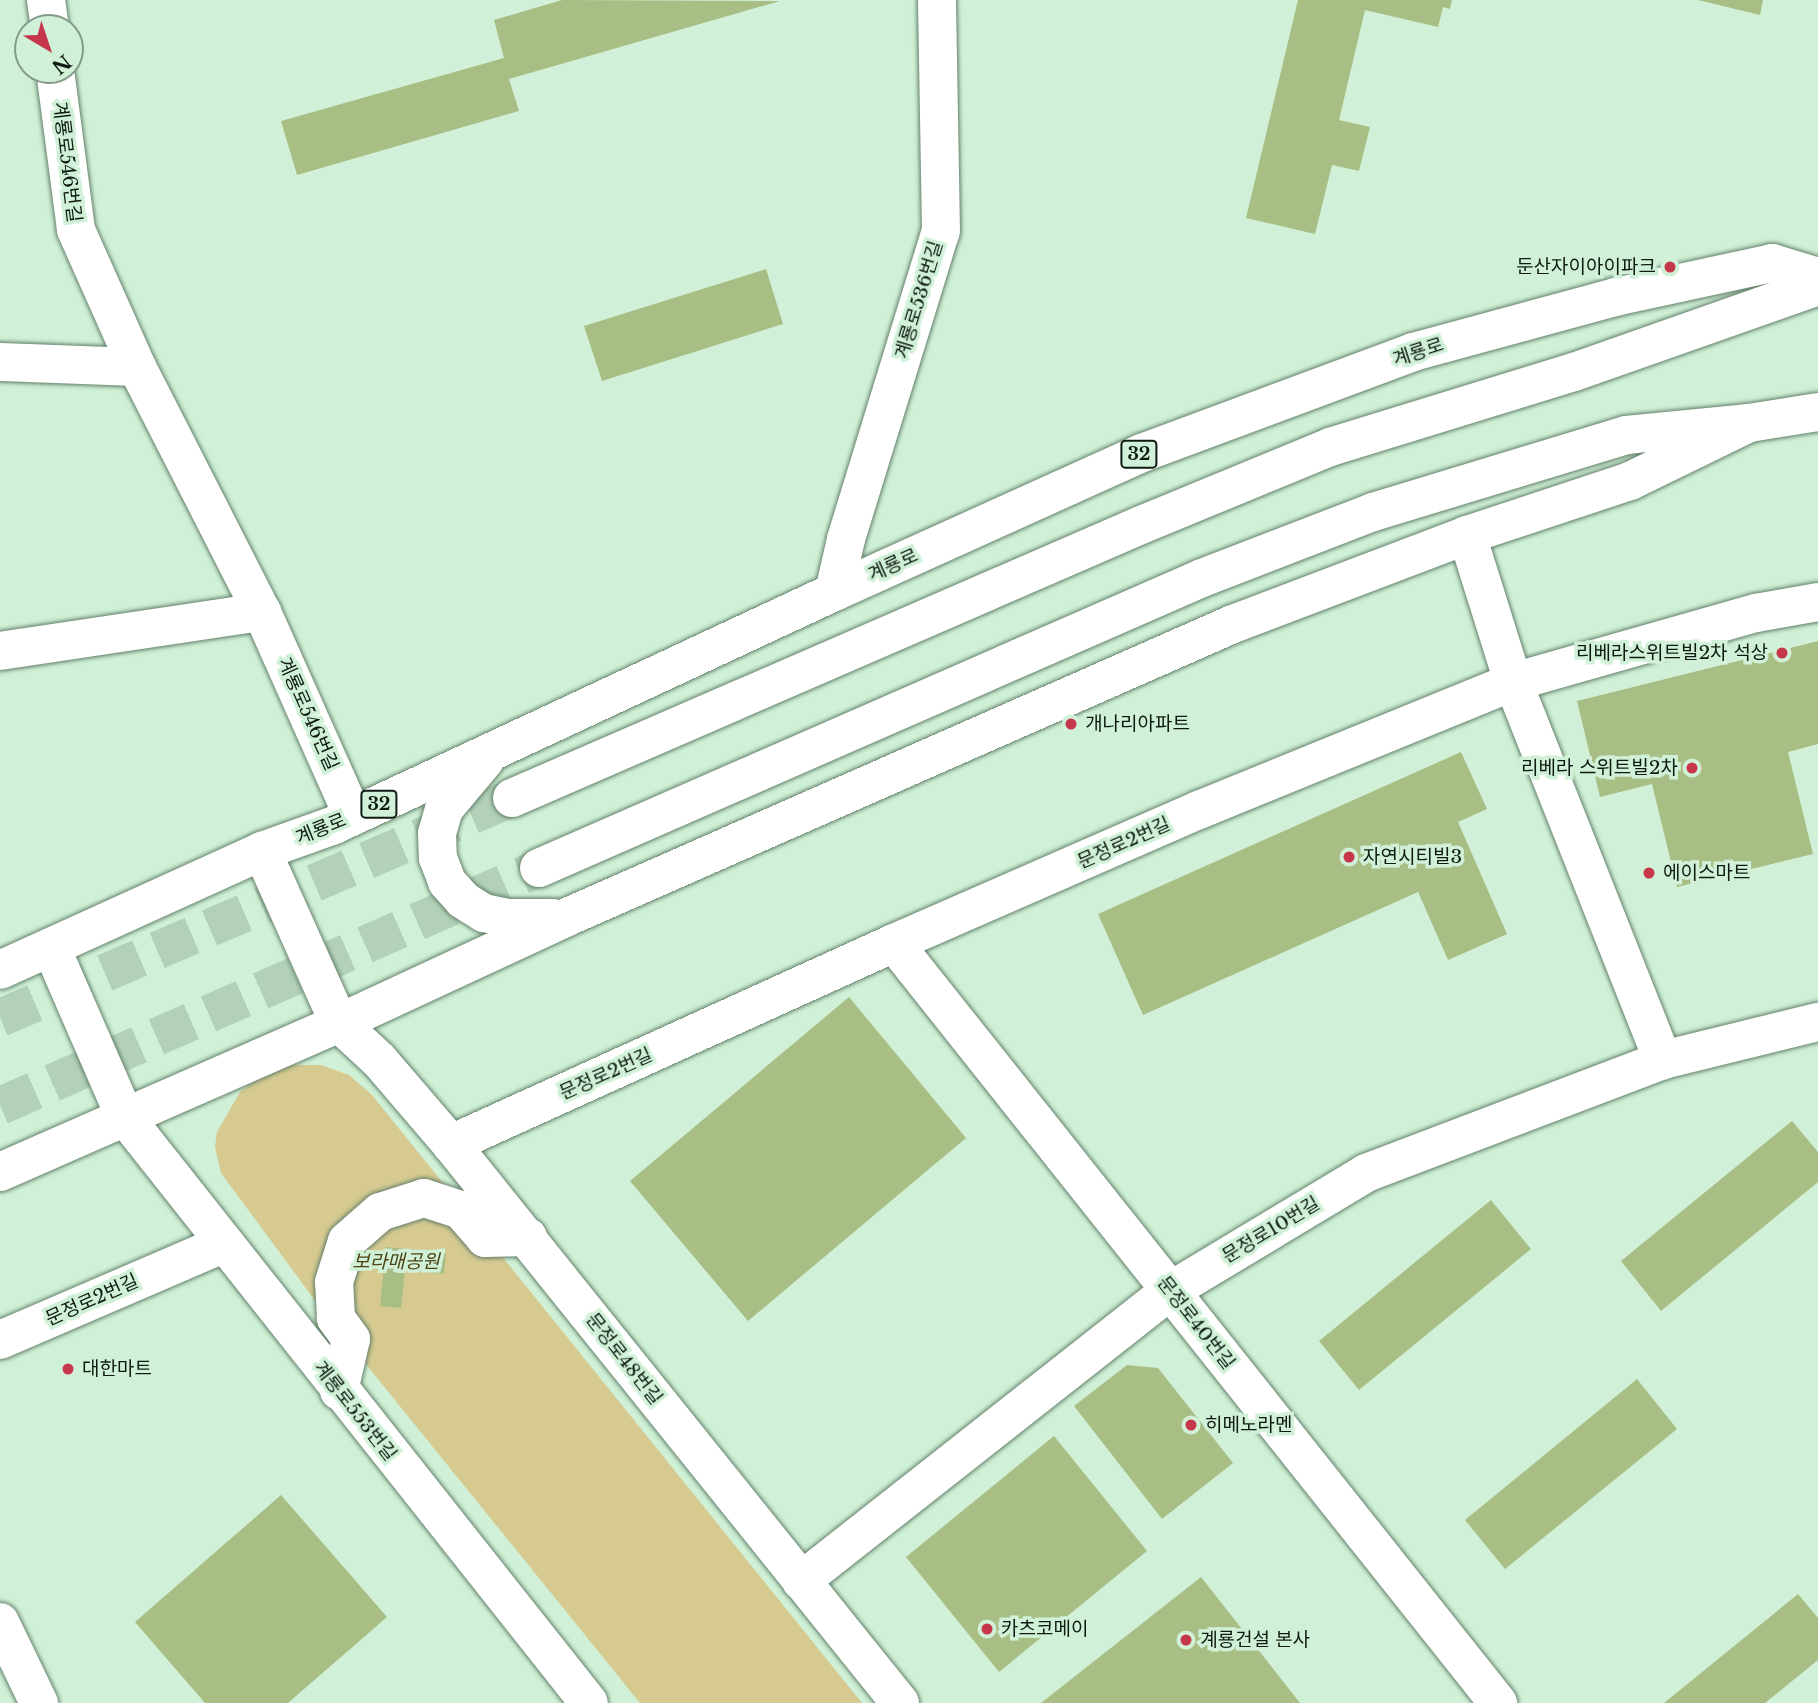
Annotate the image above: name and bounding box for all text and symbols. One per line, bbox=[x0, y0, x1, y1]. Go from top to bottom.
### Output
north arrow bbox=[14, 14, 84, 84]
text: N bbox=[47, 50, 75, 79]
street label: 계룡로546번길 bbox=[48, 100, 86, 224]
street label: 계룡로536번길 bbox=[890, 238, 948, 362]
place label: 둔산자이아이파크 bbox=[1516, 256, 1656, 278]
marker: 둔산자이아이파크 bbox=[1662, 259, 1678, 275]
street label: 계룡로 bbox=[1390, 333, 1446, 371]
road number: 32 bbox=[1120, 440, 1158, 468]
street label: 계룡로 bbox=[864, 544, 922, 586]
place label: 리베라스위트빌2차 석상 bbox=[1576, 642, 1768, 664]
marker: 리베라스위트빌2차 석상 bbox=[1774, 645, 1790, 661]
street label: 계룡로546번길 bbox=[273, 654, 343, 774]
place label: 개나리아파트 bbox=[1085, 713, 1190, 735]
marker: 개나리아파트 bbox=[1063, 716, 1079, 732]
place label: 리베라 스위트빌2차 bbox=[1521, 757, 1678, 779]
marker: 리베라 스위트빌2차 bbox=[1684, 760, 1700, 776]
road number: 32 bbox=[360, 790, 398, 818]
street label: 계룡로 bbox=[292, 809, 350, 849]
street label: 문정로2번길 bbox=[1074, 812, 1174, 874]
place label: 자연시티빌3 bbox=[1363, 846, 1462, 868]
marker: 자연시티빌3 bbox=[1341, 849, 1357, 865]
place label: 에이스마트 bbox=[1663, 862, 1750, 884]
marker: 에이스마트 bbox=[1641, 865, 1657, 881]
street label: 문정로2번길 bbox=[556, 1043, 656, 1105]
street label: 문정로10번길 bbox=[1218, 1192, 1324, 1268]
park label: 보라매공원 bbox=[352, 1251, 440, 1273]
street label: 문정로2번길 bbox=[42, 1269, 142, 1331]
street label: 문정로40번길 bbox=[1153, 1272, 1239, 1374]
street label: 문정로48번길 bbox=[581, 1309, 667, 1409]
street label: 계룡로553번길 bbox=[309, 1356, 401, 1466]
place label: 대한마트 bbox=[82, 1358, 152, 1380]
marker: 대한마트 bbox=[60, 1361, 76, 1377]
place label: 히메노라멘 bbox=[1205, 1414, 1292, 1436]
marker: 히메노라멘 bbox=[1183, 1417, 1199, 1433]
place label: 카츠코메이 bbox=[1001, 1618, 1088, 1640]
marker: 카츠코메이 bbox=[979, 1621, 995, 1637]
place label: 계룡건설 본사 bbox=[1200, 1629, 1310, 1651]
marker: 계룡건설 본사 bbox=[1178, 1632, 1194, 1648]

